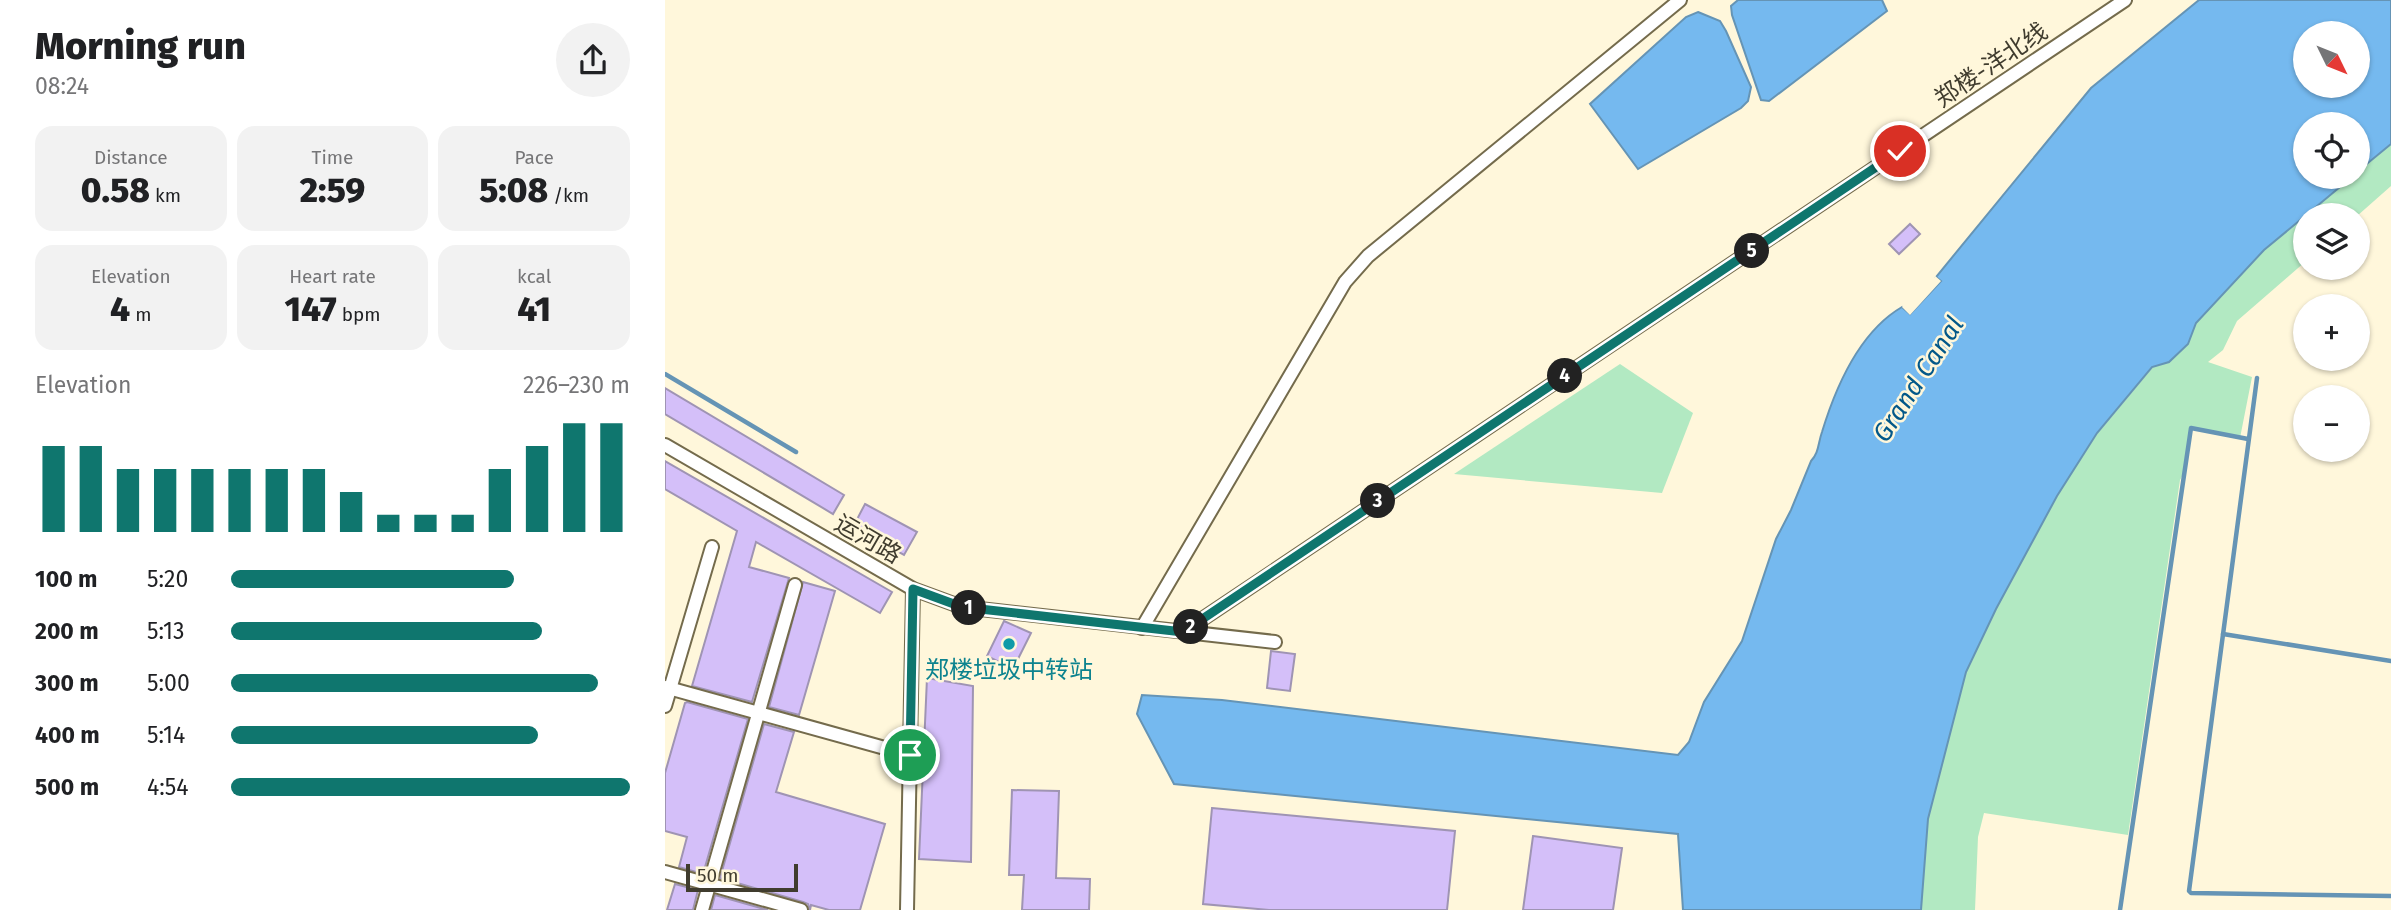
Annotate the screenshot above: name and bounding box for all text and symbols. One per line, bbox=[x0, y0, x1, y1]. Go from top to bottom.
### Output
street label: 郑楼-洋北线 bbox=[1929, 17, 2053, 113]
north arrow bbox=[2293, 21, 2369, 98]
map controls bbox=[2293, 21, 2370, 462]
text: Morning run bbox=[35, 23, 246, 69]
button: share bbox=[556, 23, 630, 97]
text: 08:24 bbox=[35, 72, 89, 100]
button: locate bbox=[2293, 112, 2370, 189]
pin bbox=[1870, 121, 1930, 181]
icon: check bbox=[1881, 132, 1919, 170]
text: Distance bbox=[94, 146, 168, 169]
text: Time bbox=[312, 146, 353, 169]
text: Pace bbox=[514, 146, 554, 169]
text: 0.58 bbox=[81, 169, 150, 211]
text: 2:59 bbox=[300, 169, 365, 211]
text: 5:08 bbox=[479, 169, 548, 211]
text: km bbox=[150, 184, 181, 207]
text: /km bbox=[548, 184, 589, 207]
button: layers bbox=[2293, 203, 2370, 280]
pin: 5 bbox=[1735, 233, 1769, 268]
text: 5 bbox=[1746, 239, 1757, 262]
text: Elevation bbox=[91, 265, 171, 288]
text: Heart rate bbox=[289, 265, 376, 288]
text: kcal bbox=[517, 265, 551, 288]
text: 4 bbox=[110, 288, 130, 330]
text: 147 bbox=[284, 288, 337, 330]
text: 41 bbox=[517, 288, 551, 330]
button: + bbox=[2293, 294, 2370, 371]
text: m bbox=[130, 303, 152, 326]
text: bpm bbox=[337, 303, 381, 326]
water label: Grand Canal bbox=[1866, 311, 1970, 448]
pin: 4 bbox=[1548, 358, 1583, 394]
text: 4 bbox=[1559, 364, 1570, 387]
text: Elevation bbox=[35, 371, 131, 399]
text: 226–230 m bbox=[523, 371, 630, 399]
button: − bbox=[2293, 385, 2370, 462]
pin: 3 bbox=[1361, 484, 1395, 518]
text: 3 bbox=[1373, 489, 1382, 512]
street label: 运河路 bbox=[830, 509, 906, 569]
text: 100 m bbox=[35, 565, 97, 593]
text: 5:20 bbox=[147, 565, 188, 593]
pin: 1 bbox=[951, 590, 987, 626]
text: 1 bbox=[964, 596, 973, 619]
pin: 2 bbox=[1173, 610, 1209, 644]
text: 2 bbox=[1186, 615, 1195, 638]
text: 200 m bbox=[35, 617, 99, 645]
text: 5:13 bbox=[147, 617, 185, 645]
marker: 郑楼垃圾中转站 bbox=[1001, 636, 1017, 652]
place label: 郑楼垃圾中转站 bbox=[925, 656, 1093, 684]
text: 300 m bbox=[35, 669, 99, 697]
text: 5:00 bbox=[147, 669, 190, 697]
text: 400 m bbox=[35, 721, 100, 749]
text: 5:14 bbox=[147, 721, 185, 749]
pin bbox=[880, 725, 940, 785]
icon: arrive bbox=[891, 736, 929, 774]
text: 500 m bbox=[35, 773, 99, 801]
text: 4:54 bbox=[147, 773, 189, 801]
scale bar bbox=[686, 861, 798, 893]
text: 50 m bbox=[697, 864, 738, 887]

